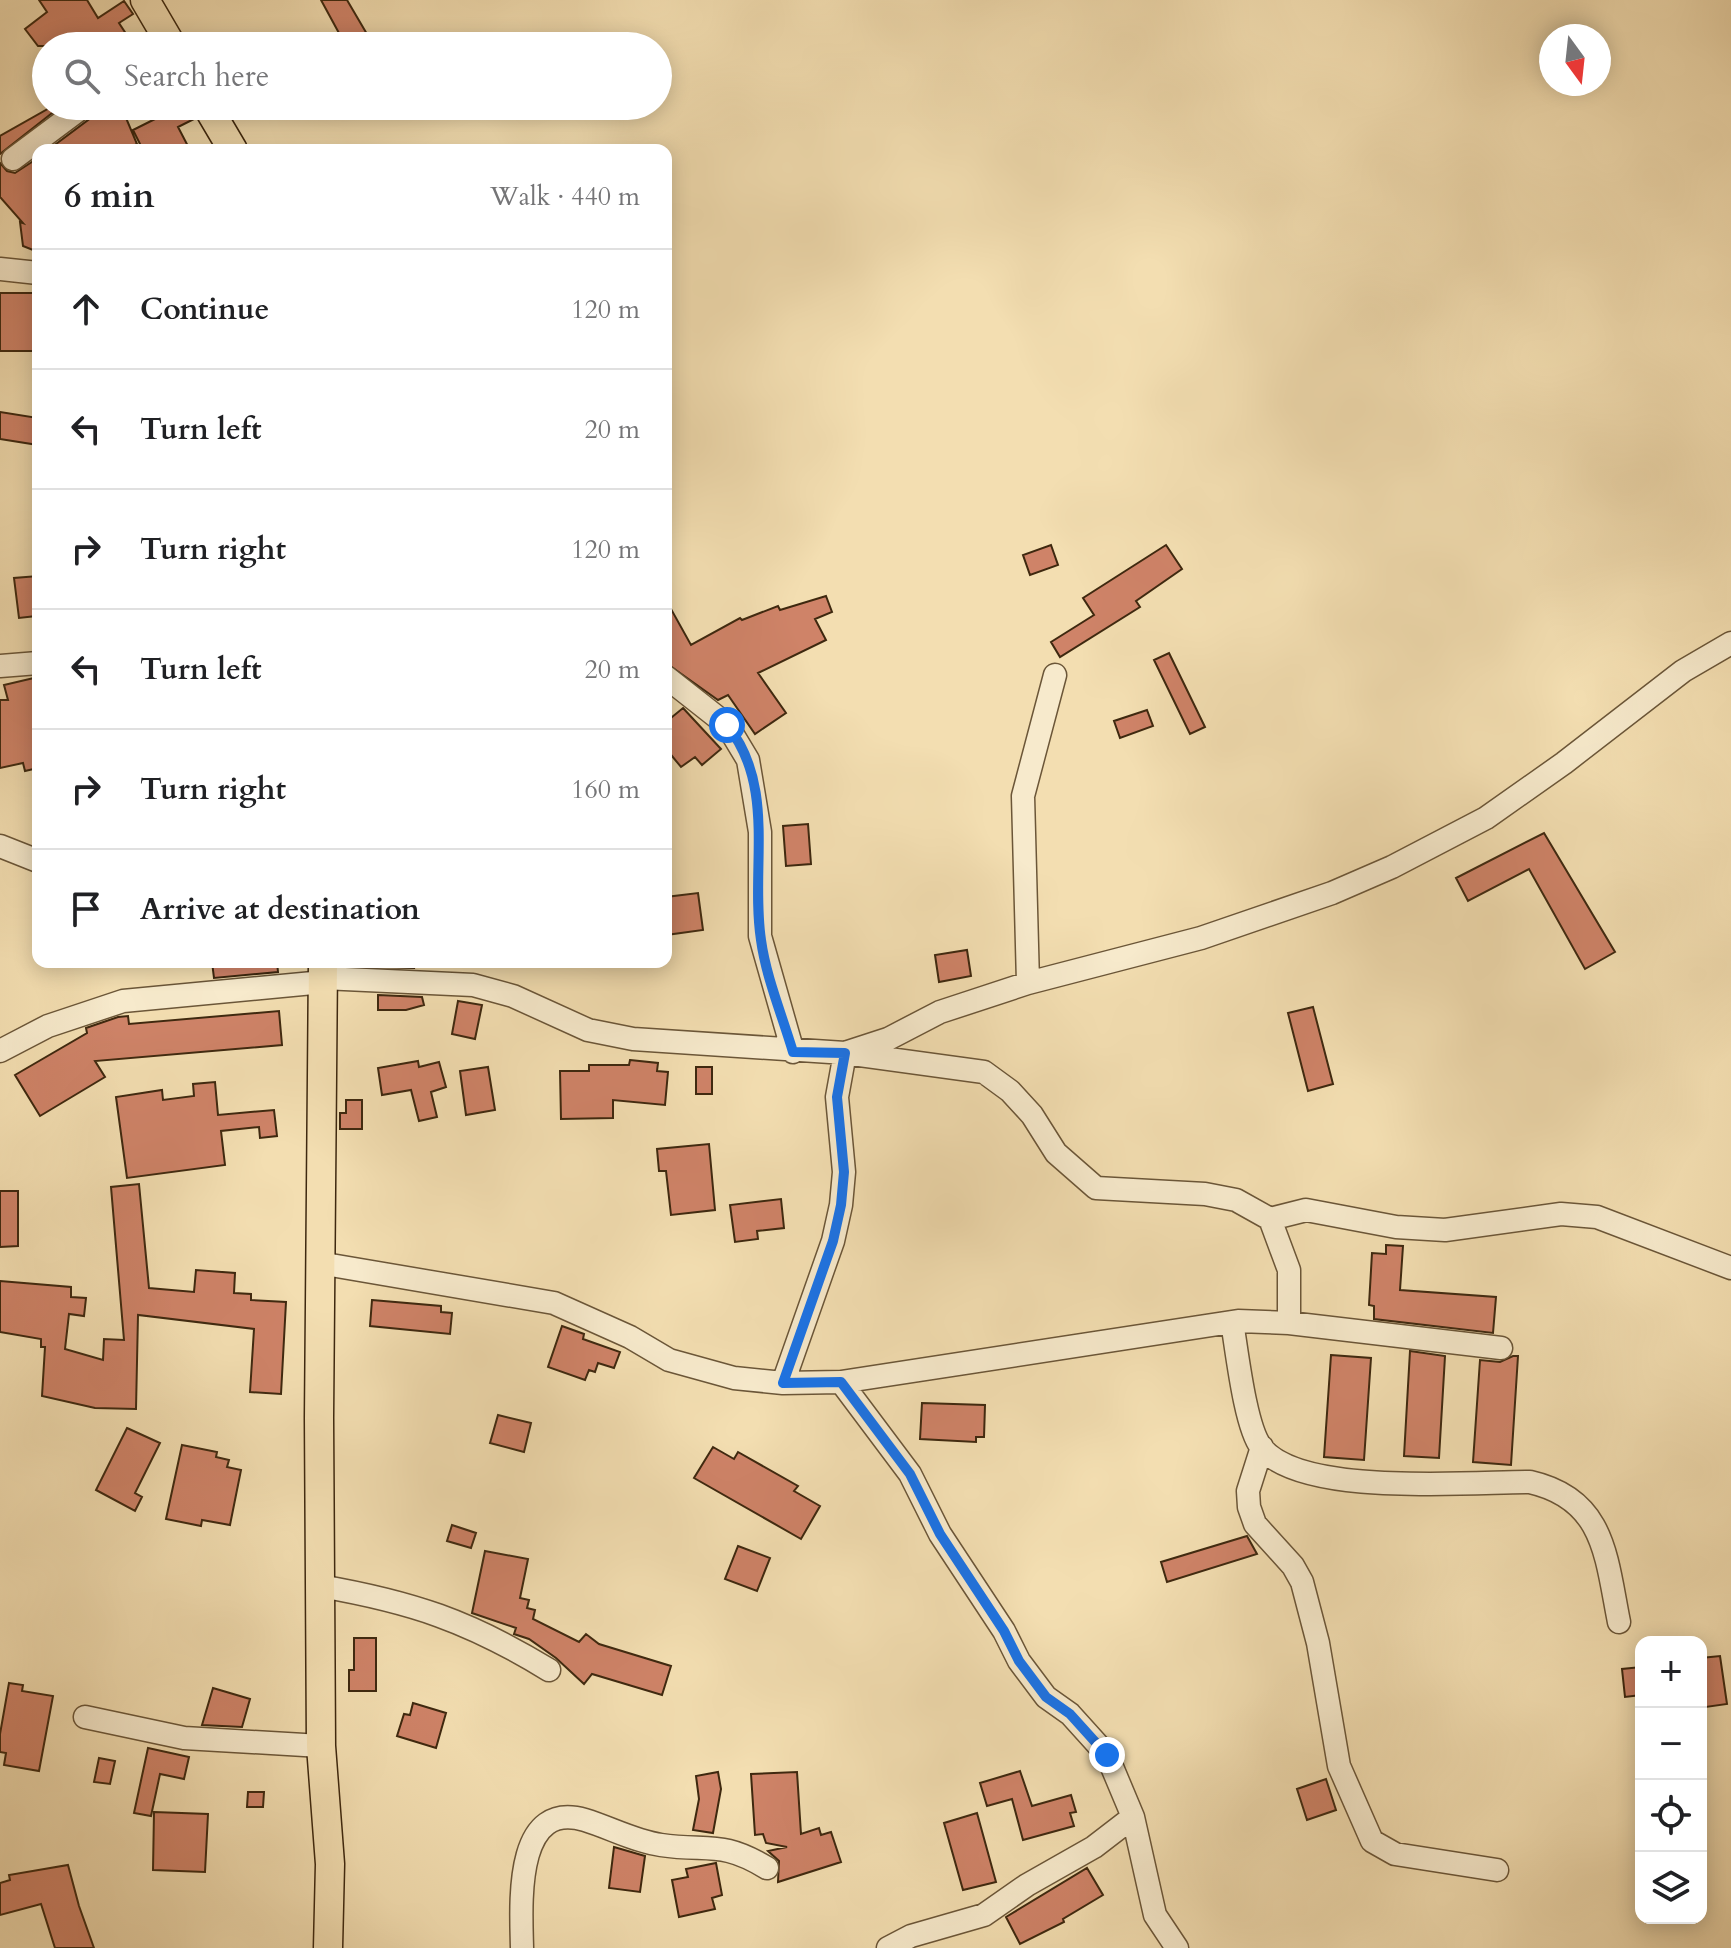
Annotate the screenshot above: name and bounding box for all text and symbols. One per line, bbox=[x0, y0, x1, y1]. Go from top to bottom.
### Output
north arrow bbox=[1539, 24, 1611, 96]
search box bbox=[32, 32, 672, 120]
icon: search bbox=[60, 54, 104, 98]
text: Search here bbox=[124, 56, 269, 97]
text: 6 min bbox=[64, 173, 155, 219]
text: Walk · 440 m bbox=[490, 179, 640, 214]
icon: ahead bbox=[64, 287, 108, 331]
text: Continue bbox=[140, 289, 269, 330]
text: 120 m bbox=[571, 292, 640, 327]
icon: left bbox=[64, 407, 108, 451]
text: Turn left bbox=[140, 409, 262, 450]
text: 20 m bbox=[584, 412, 640, 447]
icon: right bbox=[64, 527, 108, 571]
text: Turn right bbox=[140, 529, 286, 570]
text: 120 m bbox=[571, 532, 640, 567]
icon: left bbox=[64, 647, 108, 691]
text: Turn left bbox=[140, 649, 262, 690]
text: 20 m bbox=[584, 652, 640, 687]
route start bbox=[709, 707, 745, 743]
icon: right bbox=[64, 767, 108, 811]
text: Turn right bbox=[140, 769, 286, 810]
text: 160 m bbox=[571, 772, 640, 807]
icon: arrive bbox=[64, 887, 108, 931]
text: Arrive at destination bbox=[140, 889, 420, 930]
map controls bbox=[1635, 1636, 1707, 1924]
button: + bbox=[1635, 1636, 1707, 1708]
button: − bbox=[1635, 1708, 1707, 1780]
route end bbox=[1089, 1737, 1125, 1773]
button: locate bbox=[1635, 1780, 1707, 1852]
button: layers bbox=[1635, 1852, 1707, 1924]

